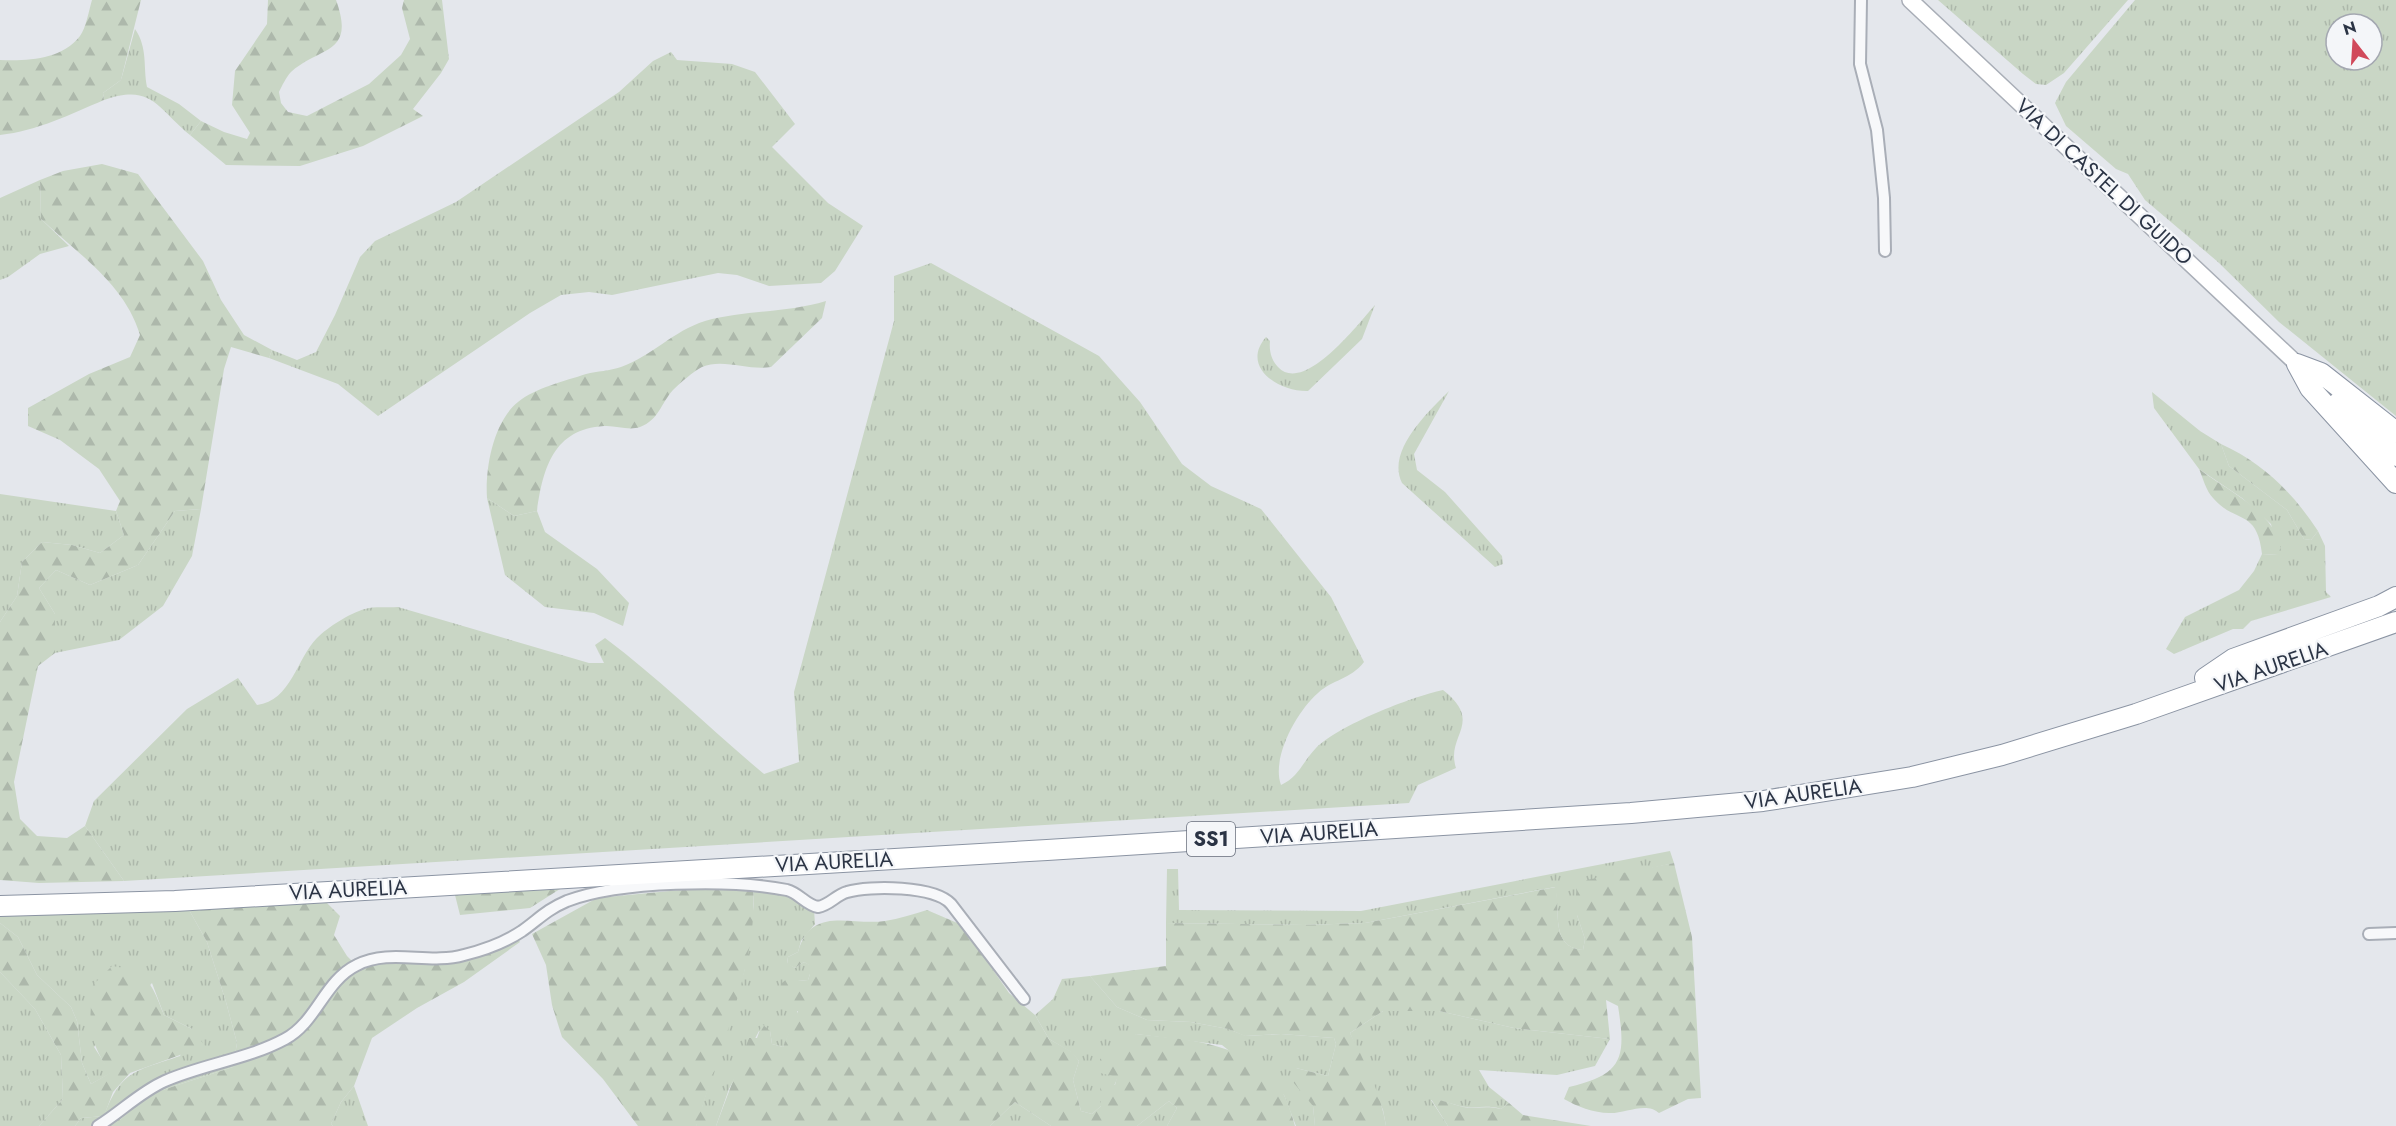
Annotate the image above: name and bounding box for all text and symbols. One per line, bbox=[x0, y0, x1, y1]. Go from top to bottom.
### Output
north arrow bbox=[2324, 12, 2384, 72]
text: N bbox=[2340, 15, 2359, 41]
street label: VIA DI CASTEL DI GUIDO bbox=[2009, 92, 2199, 272]
street label: VIA AURELIA bbox=[2210, 634, 2332, 700]
street label: VIA AURELIA bbox=[1743, 771, 1864, 817]
street label: VIA AURELIA bbox=[1259, 814, 1379, 852]
road number: SS1 bbox=[1187, 822, 1235, 856]
street label: VIA AURELIA bbox=[774, 844, 894, 880]
street label: VIA AURELIA bbox=[288, 872, 408, 908]

